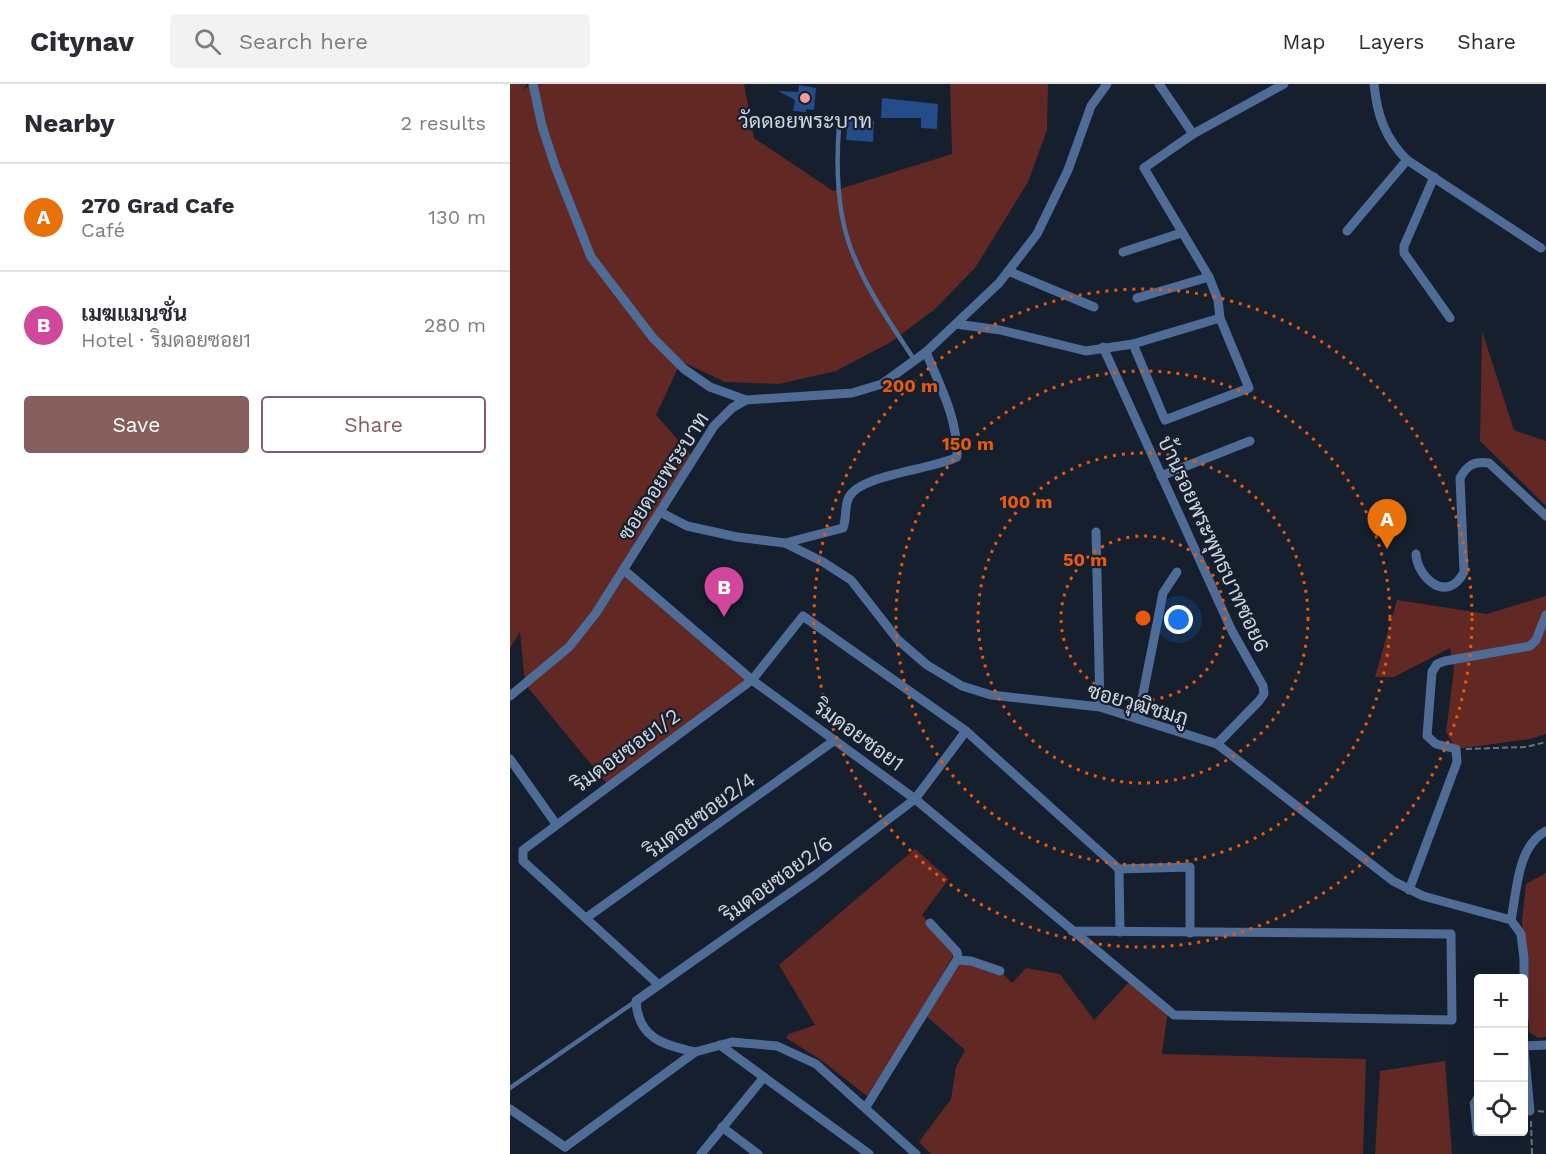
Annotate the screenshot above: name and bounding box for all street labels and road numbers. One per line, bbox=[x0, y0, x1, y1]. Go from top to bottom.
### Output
street label: ซอยดอยพระบาท bbox=[612, 407, 714, 545]
street label: บ้านรอยพระพุทธบาทซอย6 bbox=[1151, 432, 1275, 657]
street label: ซอยวุฒิชมภู bbox=[1084, 678, 1191, 733]
street label: ริมดอยซอย1 bbox=[808, 693, 909, 776]
street label: ริมดอยซอย1/2 bbox=[567, 703, 685, 798]
street label: ริมดอยซอย2/4 bbox=[639, 767, 760, 864]
street label: ริมดอยซอย2/6 bbox=[716, 830, 837, 928]

